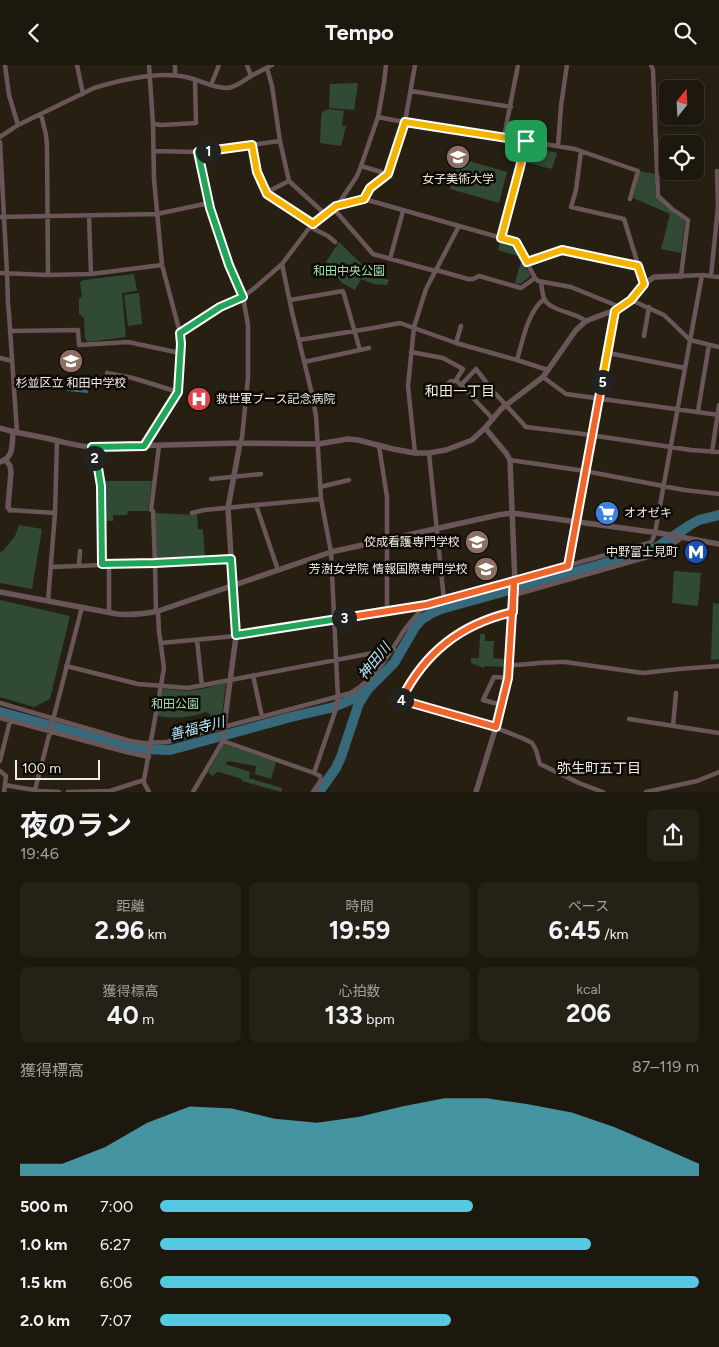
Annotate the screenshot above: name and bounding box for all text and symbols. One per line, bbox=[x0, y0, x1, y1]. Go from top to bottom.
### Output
icon: back bbox=[20, 19, 48, 47]
text: Tempo bbox=[325, 19, 394, 46]
icon: search bbox=[671, 19, 699, 47]
north arrow bbox=[659, 80, 704, 125]
map controls bbox=[659, 80, 704, 180]
pin bbox=[505, 120, 547, 162]
icon: arrive bbox=[512, 127, 540, 155]
button: locate bbox=[659, 135, 704, 180]
pin: 1 bbox=[196, 139, 220, 163]
text: 1 bbox=[206, 143, 211, 160]
school or university icon: 女子美術大学 bbox=[445, 144, 471, 170]
place label: 女子美術大学 bbox=[422, 172, 494, 186]
park label: 和田中央公園 bbox=[313, 264, 385, 278]
school or university icon: 杉並区立 和田中学校 bbox=[58, 348, 84, 374]
pin: 5 bbox=[590, 369, 614, 395]
text: 5 bbox=[598, 374, 607, 391]
place label: 杉並区立 和田中学校 bbox=[16, 376, 126, 390]
district label: 和田一丁目 bbox=[425, 383, 495, 400]
hospital icon: 救世軍ブース記念病院 bbox=[186, 386, 212, 412]
place label: 救世軍ブース記念病院 bbox=[216, 392, 335, 406]
pin: 2 bbox=[82, 445, 106, 471]
text: 2 bbox=[90, 450, 99, 467]
supermarket icon: オオゼキ bbox=[594, 500, 620, 526]
place label: オオゼキ bbox=[624, 506, 672, 520]
school or university icon: 佼成看護専門学校 bbox=[464, 529, 490, 555]
place label: 佼成看護専門学校 bbox=[364, 535, 460, 549]
metro station icon: 中野富士見町 bbox=[683, 539, 709, 565]
place label: 中野富士見町 bbox=[606, 545, 678, 559]
school or university icon: 芳澍女学院 情報国際専門学校 bbox=[473, 556, 499, 582]
place label: 芳澍女学院 情報国際専門学校 bbox=[309, 562, 468, 576]
pin: 3 bbox=[332, 605, 356, 631]
text: 3 bbox=[341, 610, 348, 627]
water label: 神田川 bbox=[355, 638, 395, 683]
pin: 4 bbox=[388, 687, 414, 713]
text: 4 bbox=[397, 692, 406, 709]
park label: 和田公園 bbox=[151, 697, 199, 711]
water label: 善福寺川 bbox=[168, 713, 228, 744]
scale bar bbox=[15, 757, 100, 780]
text: 100 m bbox=[22, 760, 61, 777]
district label: 弥生町五丁目 bbox=[557, 760, 641, 777]
text: 夜のラン bbox=[20, 808, 132, 842]
button: share bbox=[647, 809, 699, 861]
text: 19:46 bbox=[20, 844, 59, 863]
text: 距離 bbox=[117, 898, 145, 915]
text: 時間 bbox=[346, 898, 374, 915]
text: ペース bbox=[568, 898, 609, 915]
text: 2.96 bbox=[95, 915, 144, 945]
text: 19:59 bbox=[329, 915, 390, 945]
text: 6:45 bbox=[549, 915, 601, 945]
text: km bbox=[144, 926, 166, 943]
text: /km bbox=[601, 926, 629, 943]
text: kcal bbox=[576, 981, 601, 998]
text: 獲得標高 bbox=[103, 983, 159, 1000]
text: 心拍数 bbox=[339, 983, 381, 1000]
text: 206 bbox=[566, 998, 611, 1028]
text: 40 bbox=[107, 1000, 139, 1030]
text: 133 bbox=[324, 1000, 363, 1030]
text: m bbox=[139, 1011, 154, 1028]
text: bpm bbox=[363, 1011, 395, 1028]
text: 87–119 m bbox=[632, 1057, 699, 1076]
text: 獲得標高 bbox=[20, 1061, 84, 1080]
text: 500 m bbox=[20, 1197, 68, 1216]
text: 7:00 bbox=[100, 1197, 133, 1216]
text: 1.0 km bbox=[20, 1235, 67, 1254]
text: 6:27 bbox=[100, 1235, 131, 1254]
text: 1.5 km bbox=[20, 1273, 66, 1292]
text: 6:06 bbox=[100, 1273, 132, 1292]
text: 2.0 km bbox=[20, 1311, 70, 1330]
text: 7:07 bbox=[100, 1311, 132, 1330]

